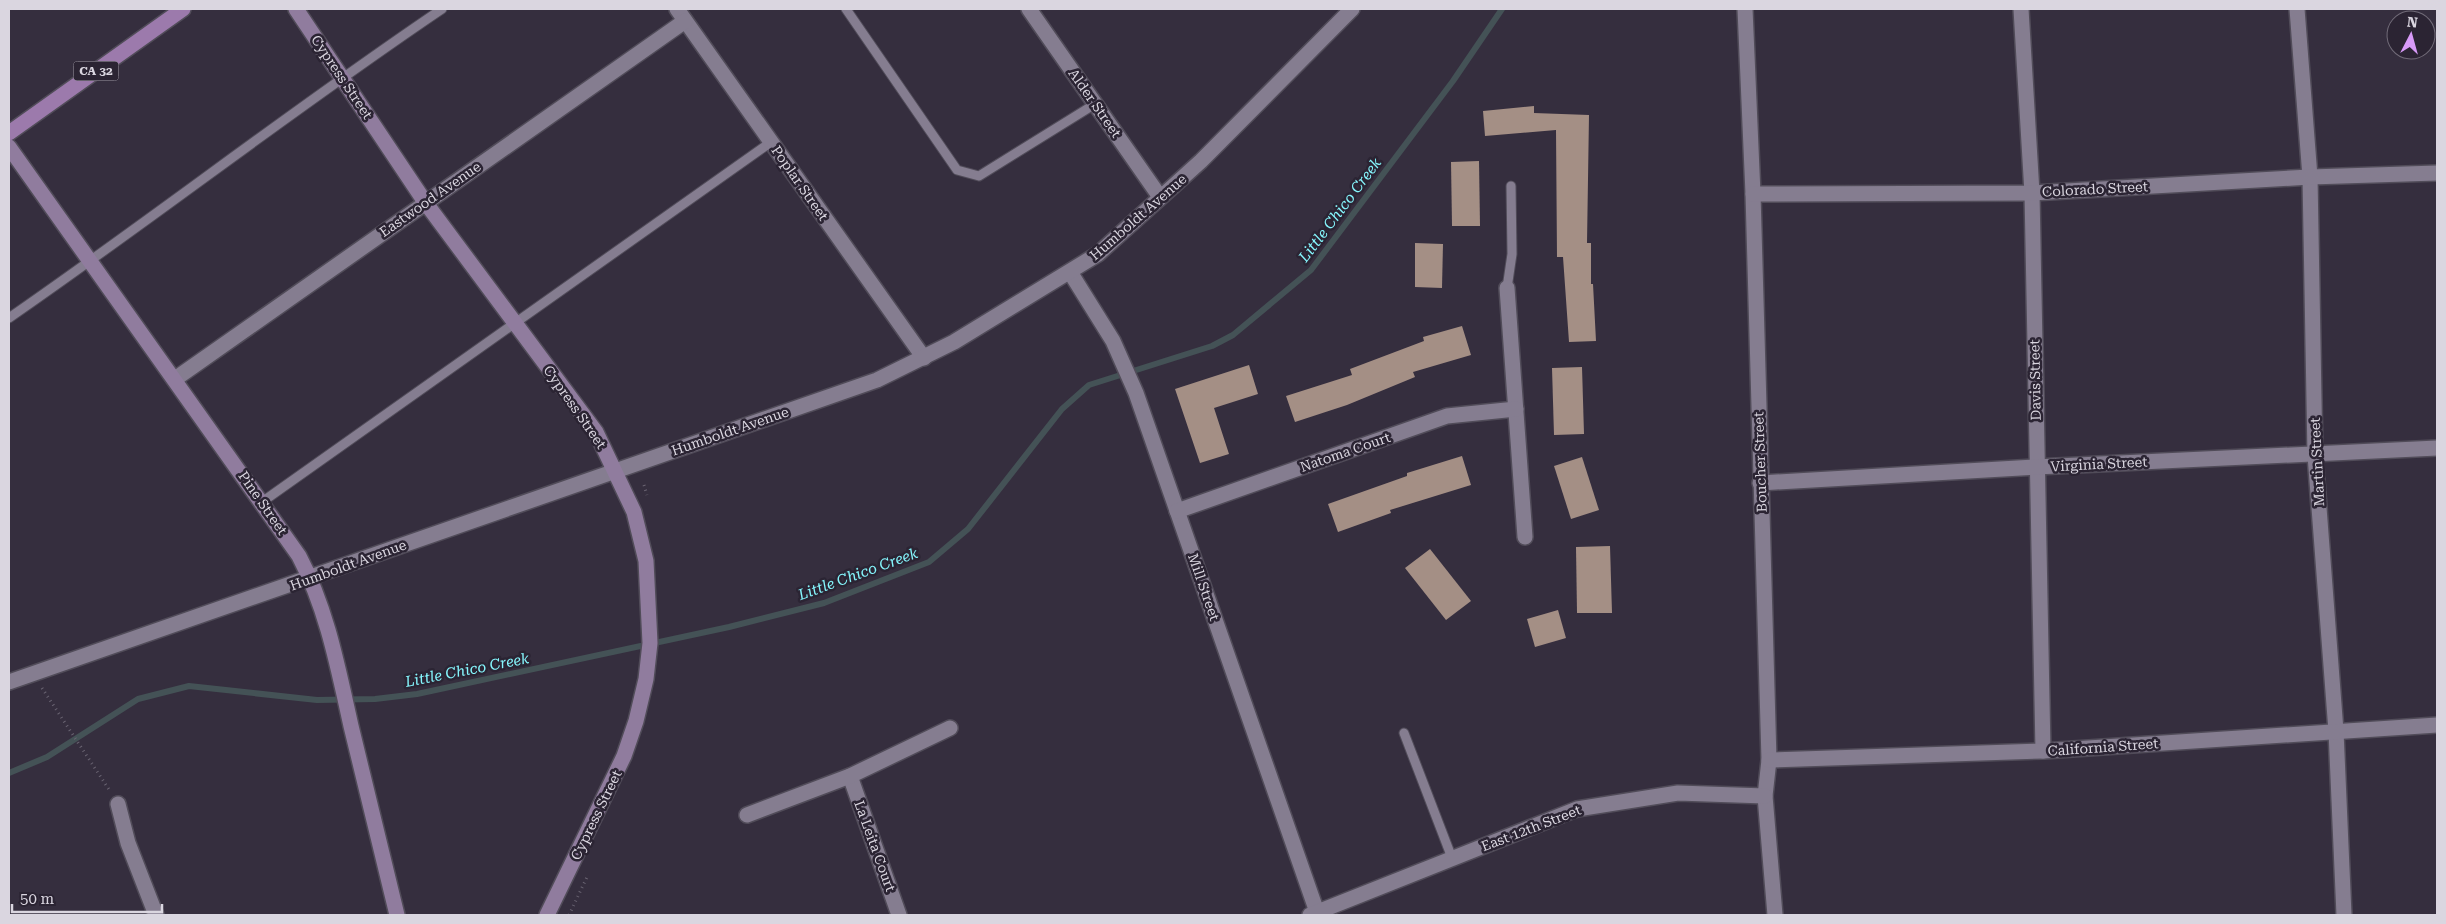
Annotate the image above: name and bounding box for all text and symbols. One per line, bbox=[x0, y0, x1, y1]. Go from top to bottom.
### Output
north arrow bbox=[2386, 10, 2436, 60]
text: N bbox=[2406, 14, 2419, 31]
street label: Cypress Street bbox=[308, 32, 376, 122]
road number: CA 32 bbox=[74, 61, 118, 80]
street label: Alder Street bbox=[1065, 65, 1125, 141]
street label: Poplar Street bbox=[768, 142, 832, 224]
water label: Little Chico Creek bbox=[1294, 154, 1386, 266]
street label: Eastwood Avenue bbox=[376, 158, 484, 240]
street label: Humboldt Avenue bbox=[1086, 170, 1190, 263]
street label: Colorado Street bbox=[2042, 178, 2148, 200]
street label: Davis Street bbox=[2026, 339, 2044, 421]
street label: Cypress Street bbox=[540, 362, 610, 452]
street label: Humboldt Avenue bbox=[669, 403, 791, 459]
street label: Boucher Street bbox=[1750, 411, 1770, 513]
street label: Martin Street bbox=[2307, 417, 2327, 507]
street label: Natoma Court bbox=[1298, 429, 1392, 475]
street label: Virginia Street bbox=[2050, 453, 2148, 475]
street label: Pine Street bbox=[235, 468, 291, 538]
street label: Humboldt Avenue bbox=[288, 536, 409, 594]
water label: Little Chico Creek bbox=[795, 544, 921, 604]
street label: Mill Street bbox=[1185, 551, 1223, 623]
water label: Little Chico Creek bbox=[403, 649, 531, 691]
street label: California Street bbox=[2047, 735, 2159, 759]
street label: Cypress Street bbox=[567, 767, 625, 863]
street label: La Leita Court bbox=[851, 798, 899, 894]
street label: East 12th Street bbox=[1479, 802, 1583, 854]
scale bar bbox=[12, 882, 162, 914]
text: 50 m bbox=[20, 890, 55, 908]

